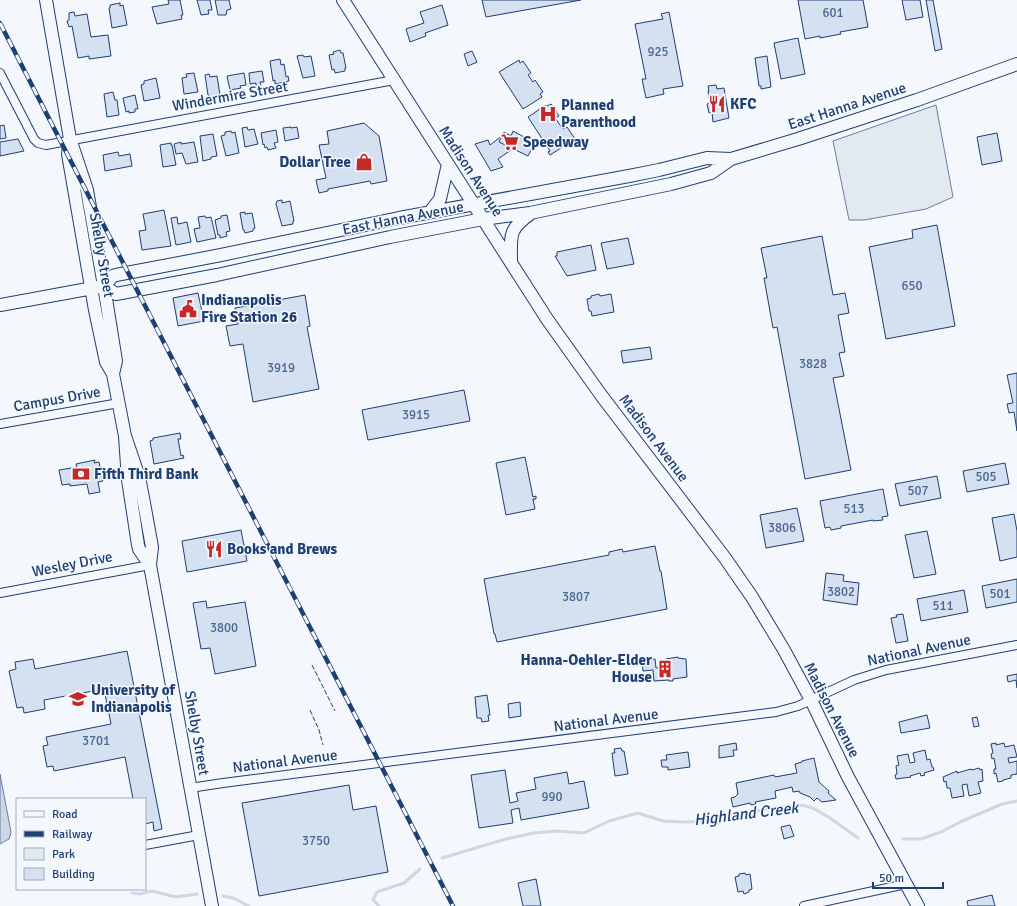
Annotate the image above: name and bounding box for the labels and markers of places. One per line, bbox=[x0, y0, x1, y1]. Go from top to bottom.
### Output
restaurant icon: KFC bbox=[707, 94, 727, 114]
place label: KFC bbox=[730, 95, 756, 113]
place label: Planned Parenthood bbox=[561, 96, 636, 131]
hospital icon: Planned Parenthood bbox=[538, 104, 558, 124]
supermarket icon: Speedway bbox=[500, 132, 520, 152]
place label: Speedway bbox=[523, 133, 589, 151]
shop icon: Dollar Tree bbox=[354, 152, 374, 172]
place label: Dollar Tree bbox=[279, 153, 351, 171]
place label: Indianapolis Fire Station 26 bbox=[201, 291, 297, 326]
public building icon: Indianapolis Fire Station 26 bbox=[178, 299, 198, 319]
bank icon: Fifth Third Bank bbox=[71, 464, 91, 484]
place label: Fifth Third Bank bbox=[94, 465, 199, 483]
restaurant icon: Books and Brews bbox=[204, 539, 224, 559]
place label: Books and Brews bbox=[227, 540, 338, 558]
place label: Hanna-Oehler-Elder House bbox=[520, 651, 652, 686]
building icon: Hanna-Oehler-Elder House bbox=[655, 659, 675, 679]
place label: University of Indianapolis bbox=[91, 681, 177, 716]
school or university icon: University of Indianapolis bbox=[68, 689, 88, 709]

